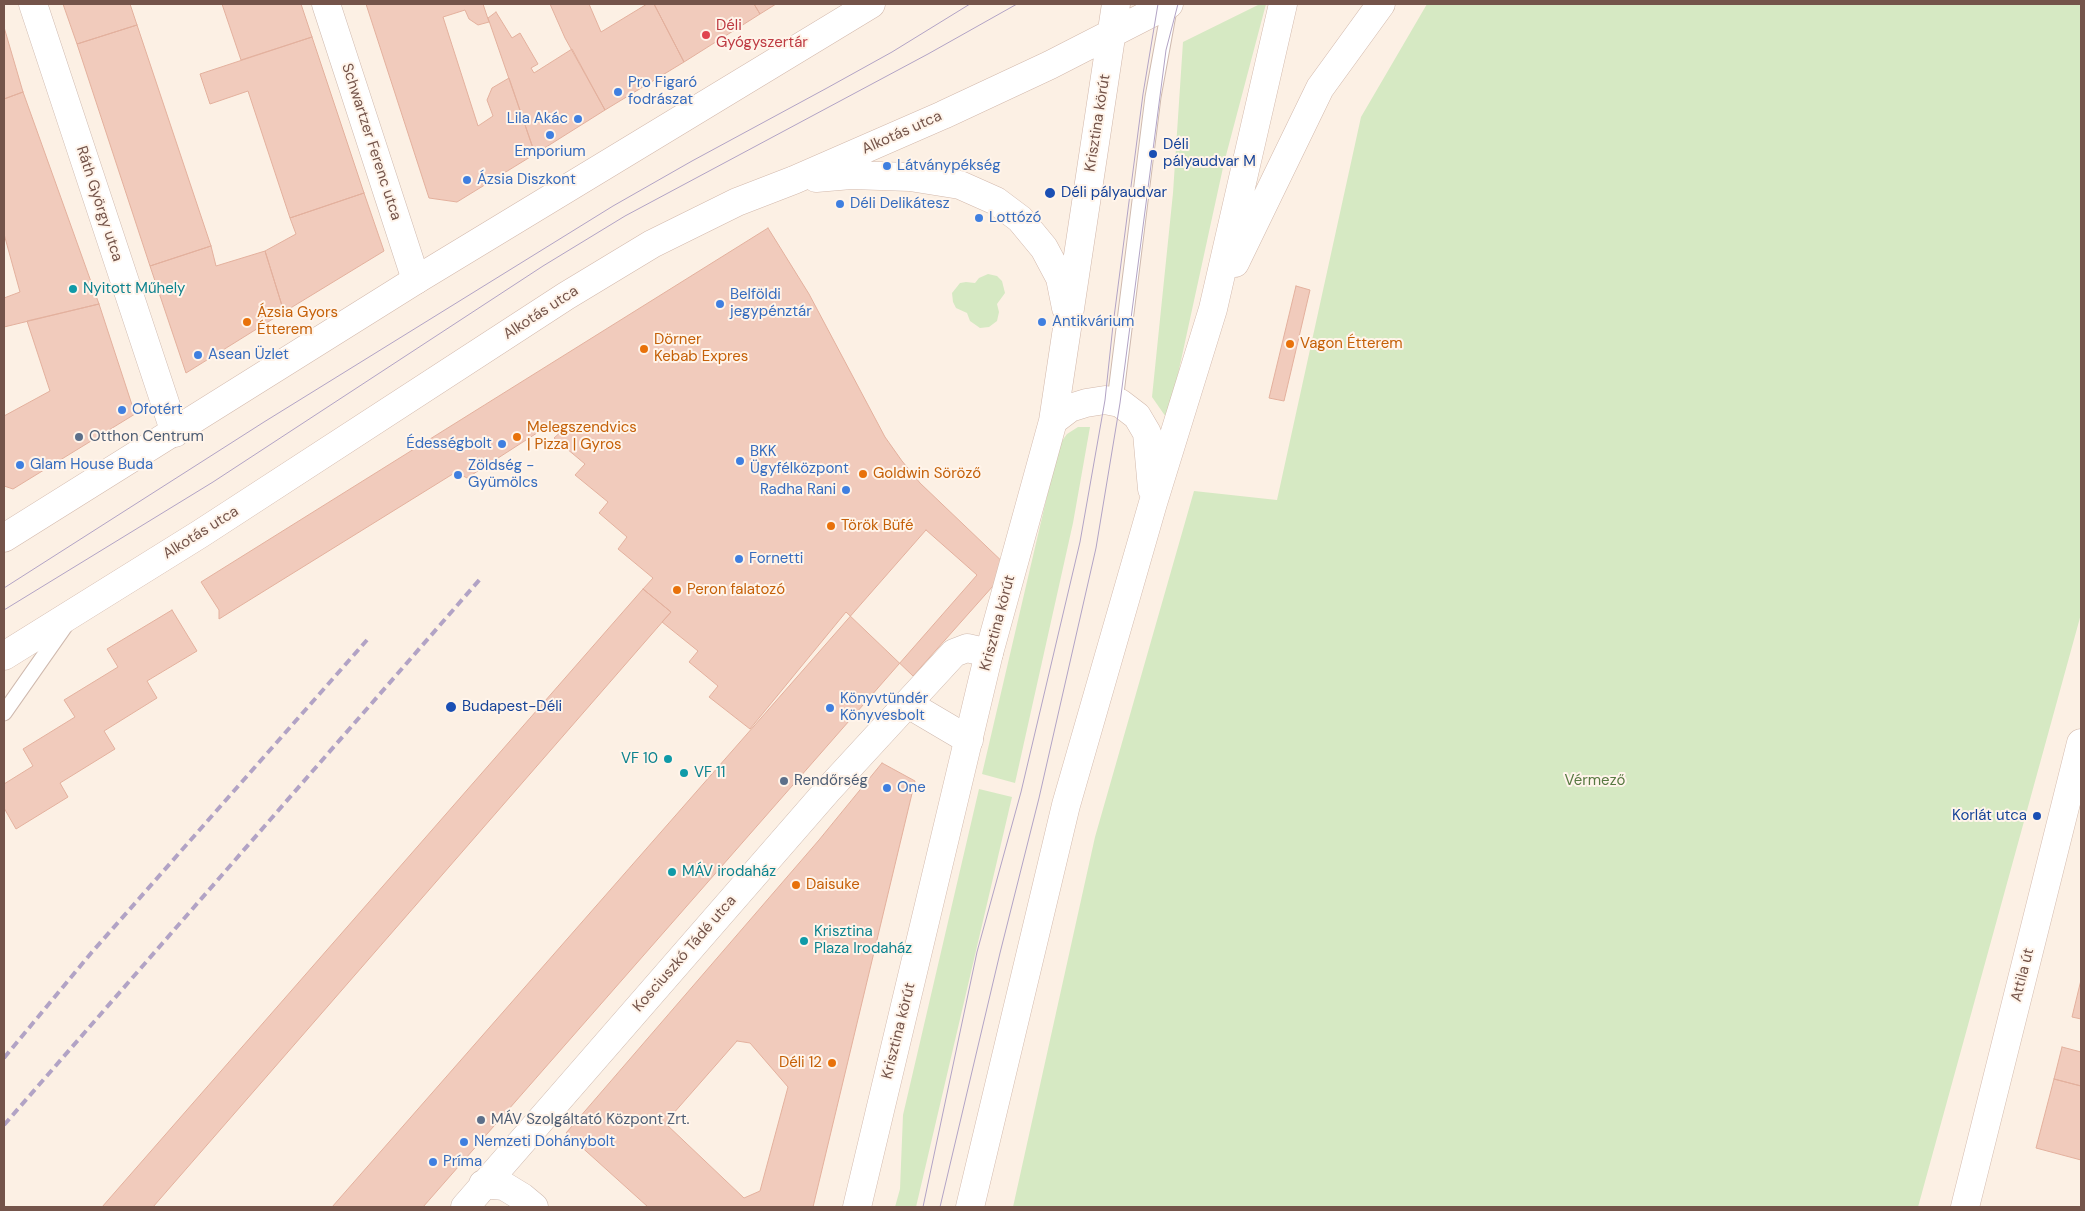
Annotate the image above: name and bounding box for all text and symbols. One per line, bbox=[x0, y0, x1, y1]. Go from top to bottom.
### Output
place label: Déli Gyógyszertár bbox=[716, 17, 808, 52]
marker: Déli Gyógyszertár bbox=[700, 29, 712, 41]
street label: Schwartzer Ferenc utca bbox=[337, 61, 405, 223]
street label: Krisztina körút bbox=[1081, 73, 1115, 173]
place label: Pro Figaró fodrászat bbox=[628, 74, 697, 109]
marker: Pro Figaró fodrászat bbox=[612, 86, 624, 98]
street label: Alkotás utca bbox=[859, 107, 945, 159]
place label: Lila Akác bbox=[507, 110, 568, 128]
marker: Lila Akác bbox=[572, 113, 584, 125]
marker: Emporium bbox=[544, 129, 556, 141]
place label: Déli pályaudvar M bbox=[1163, 136, 1256, 171]
place label: Emporium bbox=[514, 143, 586, 161]
street label: Ráth György utca bbox=[72, 144, 126, 264]
marker: Déli pályaudvar M bbox=[1147, 148, 1159, 160]
place label: Látványpékség bbox=[897, 157, 1001, 175]
marker: Látványpékség bbox=[881, 160, 893, 172]
place label: Ázsia Diszkont bbox=[477, 171, 576, 189]
marker: Ázsia Diszkont bbox=[461, 174, 473, 186]
place label: Déli pályaudvar bbox=[1061, 184, 1167, 202]
marker: Déli pályaudvar bbox=[1043, 186, 1057, 200]
place label: Déli Delikátesz bbox=[850, 195, 950, 213]
marker: Déli Delikátesz bbox=[834, 198, 846, 210]
place label: Lottózó bbox=[989, 209, 1041, 227]
marker: Lottózó bbox=[973, 212, 985, 224]
place label: Nyitott Műhely bbox=[83, 280, 185, 298]
street label: Alkotás utca bbox=[500, 282, 582, 344]
marker: Nyitott Műhely bbox=[67, 283, 79, 295]
place label: Belföldi jegypénztár bbox=[730, 286, 812, 321]
marker: Belföldi jegypénztár bbox=[714, 298, 726, 310]
place label: Ázsia Gyors Étterem bbox=[257, 304, 338, 339]
place label: Antikvárium bbox=[1052, 313, 1134, 331]
marker: Ázsia Gyors Étterem bbox=[241, 316, 253, 328]
marker: Antikvárium bbox=[1036, 316, 1048, 328]
place label: Dörner Kebab Expres bbox=[654, 331, 748, 366]
place label: Vagon Étterem bbox=[1300, 335, 1403, 353]
marker: Vagon Étterem bbox=[1284, 338, 1296, 350]
marker: Dörner Kebab Expres bbox=[638, 343, 650, 355]
place label: Asean Üzlet bbox=[208, 346, 289, 364]
marker: Asean Üzlet bbox=[192, 349, 204, 361]
place label: Ofotért bbox=[132, 401, 183, 419]
marker: Ofotért bbox=[116, 404, 128, 416]
place label: Melegszendvics | Pizza | Gyros bbox=[527, 419, 637, 454]
place label: Otthon Centrum bbox=[89, 428, 204, 446]
marker: Otthon Centrum bbox=[73, 431, 85, 443]
marker: Melegszendvics | Pizza | Gyros bbox=[511, 431, 523, 443]
place label: Édességbolt bbox=[406, 435, 492, 453]
marker: Édességbolt bbox=[496, 438, 508, 450]
place label: BKK Ügyfélközpont bbox=[750, 443, 849, 478]
marker: BKK Ügyfélközpont bbox=[734, 455, 746, 467]
place label: Glam House Buda bbox=[30, 456, 153, 474]
place label: Zöldség - Gyümölcs bbox=[468, 457, 538, 492]
marker: Glam House Buda bbox=[14, 459, 26, 471]
place label: Goldwin Söröző bbox=[873, 465, 981, 483]
marker: Goldwin Söröző bbox=[857, 468, 869, 480]
marker: Zöldség - Gyümölcs bbox=[452, 469, 464, 481]
place label: Radha Rani bbox=[760, 481, 836, 499]
marker: Radha Rani bbox=[840, 484, 852, 496]
street label: Alkotás utca bbox=[160, 503, 242, 563]
place label: Török Büfé bbox=[841, 517, 914, 535]
marker: Török Büfé bbox=[825, 520, 837, 532]
place label: Fornetti bbox=[749, 550, 803, 568]
marker: Fornetti bbox=[733, 553, 745, 565]
street label: Krisztina körút bbox=[977, 573, 1019, 673]
place label: Peron falatozó bbox=[687, 581, 785, 599]
marker: Peron falatozó bbox=[671, 584, 683, 596]
place label: Könyvtündér Könyvesbolt bbox=[840, 690, 928, 725]
place label: Budapest-Déli bbox=[462, 698, 562, 716]
marker: Budapest-Déli bbox=[444, 700, 458, 714]
marker: Könyvtündér Könyvesbolt bbox=[824, 702, 836, 714]
place label: VF 10 bbox=[621, 750, 658, 768]
marker: VF 10 bbox=[662, 753, 674, 765]
place label: VF 11 bbox=[694, 764, 725, 782]
marker: VF 11 bbox=[678, 767, 690, 779]
place label: Rendőrség bbox=[794, 772, 868, 790]
park label: Vérmező bbox=[1565, 772, 1625, 790]
marker: Rendőrség bbox=[778, 775, 790, 787]
place label: One bbox=[897, 779, 926, 797]
marker: One bbox=[881, 782, 893, 794]
place label: Korlát utca bbox=[1952, 807, 2027, 825]
marker: Korlát utca bbox=[2031, 810, 2043, 822]
place label: MÁV irodaház bbox=[682, 863, 776, 881]
marker: MÁV irodaház bbox=[666, 866, 678, 878]
place label: Daisuke bbox=[806, 876, 860, 894]
marker: Daisuke bbox=[790, 879, 802, 891]
street label: Kosciuszkó Tádé utca bbox=[630, 892, 740, 1016]
place label: Krisztina Plaza Irodaház bbox=[814, 923, 912, 958]
marker: Krisztina Plaza Irodaház bbox=[798, 935, 810, 947]
street label: Attila út bbox=[2008, 946, 2038, 1004]
street label: Krisztina körút bbox=[878, 981, 920, 1081]
place label: Déli 12 bbox=[779, 1054, 822, 1072]
marker: Déli 12 bbox=[826, 1057, 838, 1069]
place label: MÁV Szolgáltató Központ Zrt. bbox=[491, 1111, 690, 1129]
marker: MÁV Szolgáltató Központ Zrt. bbox=[475, 1114, 487, 1126]
place label: Nemzeti Dohánybolt bbox=[474, 1133, 615, 1151]
marker: Nemzeti Dohánybolt bbox=[458, 1136, 470, 1148]
place label: Príma bbox=[443, 1153, 482, 1171]
marker: Príma bbox=[427, 1156, 439, 1168]

